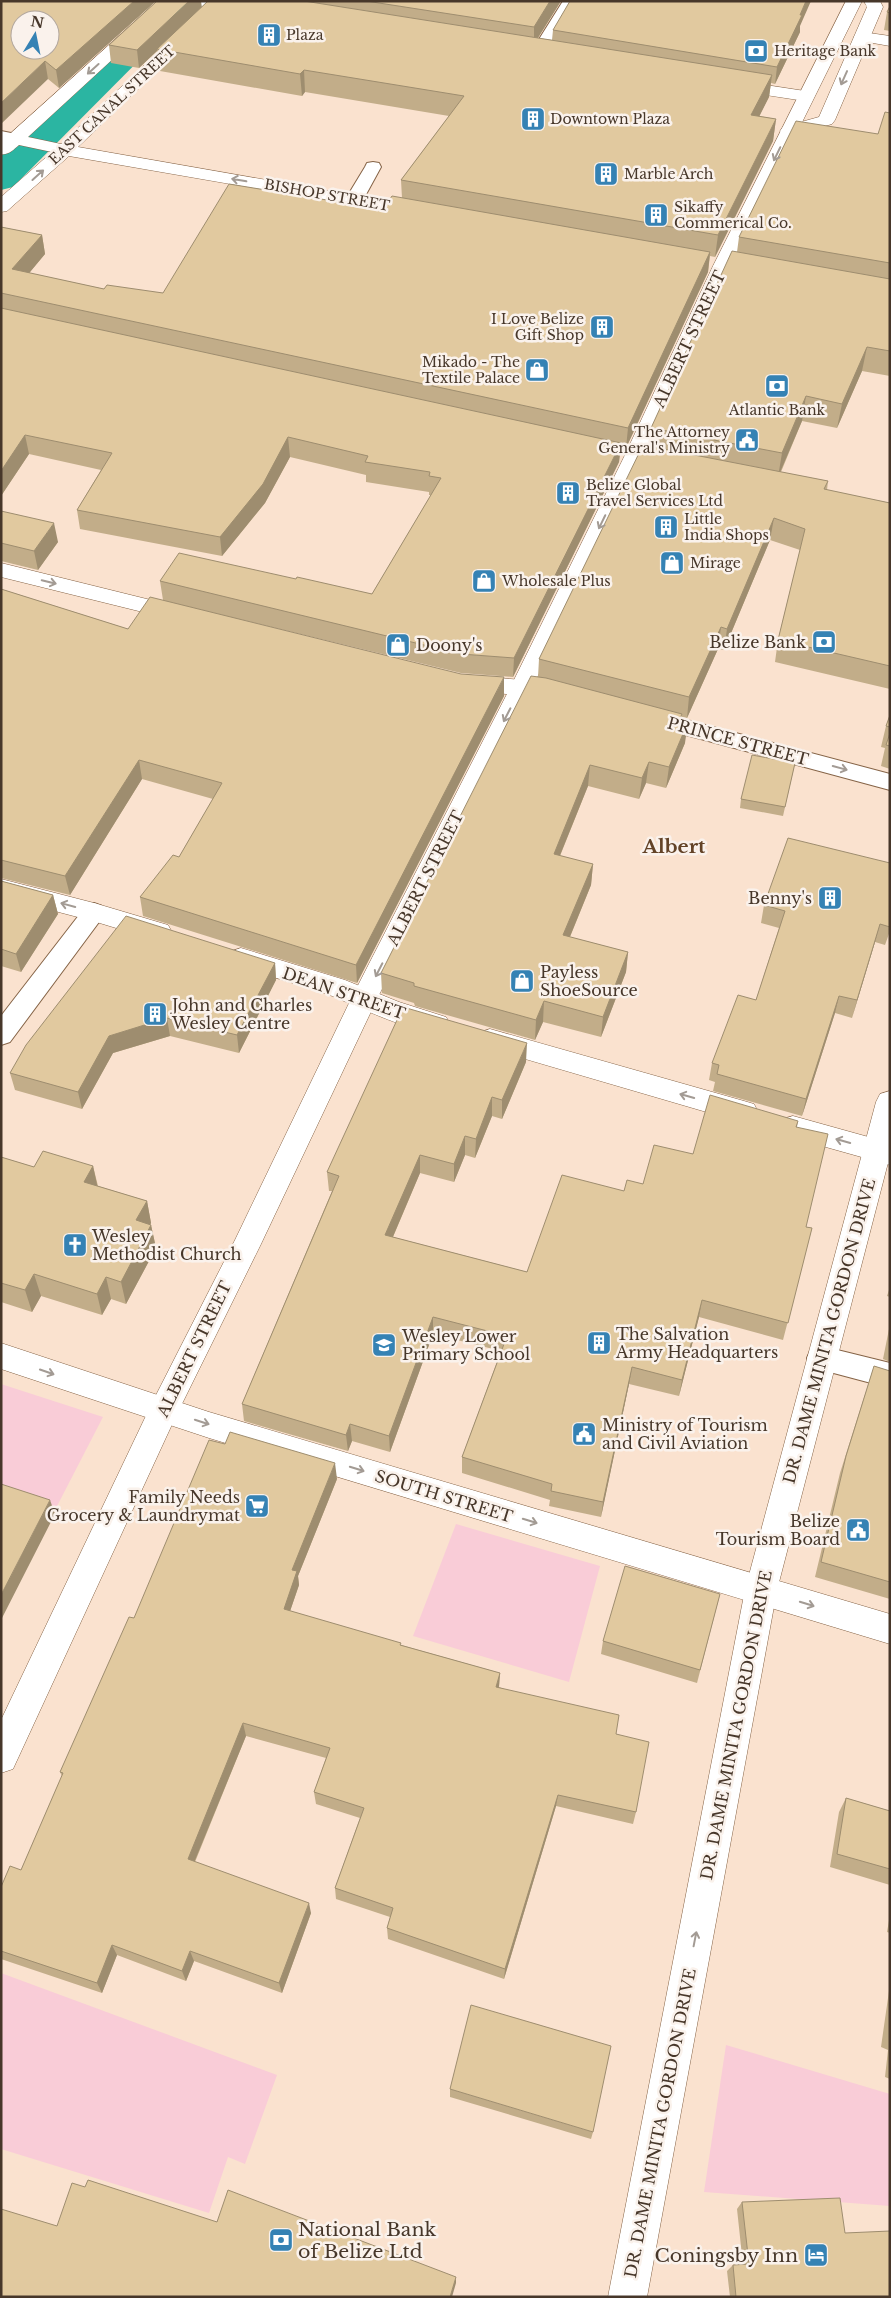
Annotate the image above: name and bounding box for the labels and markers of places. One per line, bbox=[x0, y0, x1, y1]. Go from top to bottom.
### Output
building icon: Plaza bbox=[256, 22, 282, 48]
place label: Plaza bbox=[286, 26, 324, 44]
bank icon: Heritage Bank bbox=[743, 38, 769, 64]
place label: Heritage Bank bbox=[774, 42, 877, 60]
building icon: Downtown Plaza bbox=[520, 106, 546, 132]
place label: Downtown Plaza bbox=[550, 110, 670, 128]
building icon: Marble Arch bbox=[593, 161, 619, 187]
place label: Marble Arch bbox=[624, 165, 714, 183]
place label: Sikaffy Commerical Co. bbox=[674, 198, 792, 232]
building icon: Sikaffy Commerical Co. bbox=[643, 202, 669, 228]
place label: I Love Belize Gift Shop bbox=[491, 310, 584, 344]
building icon: I Love Belize Gift Shop bbox=[589, 314, 615, 340]
place label: Mikado - The Textile Palace bbox=[422, 353, 520, 387]
shop icon: Mikado - The Textile Palace bbox=[524, 357, 550, 383]
bank icon: Atlantic Bank bbox=[764, 373, 790, 399]
place label: Atlantic Bank bbox=[728, 401, 826, 419]
place label: The Attorney General's Ministry bbox=[598, 423, 730, 457]
public building icon: The Attorney General's Ministry bbox=[734, 427, 760, 453]
place label: Belize Global Travel Services Ltd bbox=[586, 476, 724, 510]
building icon: Belize Global Travel Services Ltd bbox=[555, 480, 581, 506]
place label: Little India Shops bbox=[684, 510, 769, 544]
building icon: Little India Shops bbox=[653, 514, 679, 540]
shop icon: Mirage bbox=[659, 550, 685, 576]
place label: Mirage bbox=[690, 554, 741, 572]
shop icon: Wholesale Plus bbox=[471, 568, 497, 594]
place label: Wholesale Plus bbox=[501, 572, 611, 590]
bank icon: Belize Bank bbox=[811, 629, 837, 655]
shop icon: Doony's bbox=[385, 632, 411, 658]
place label: Belize Bank bbox=[709, 632, 806, 652]
place label: Doony's bbox=[416, 635, 483, 655]
building icon: Benny's bbox=[817, 885, 843, 911]
place label: Benny's bbox=[748, 888, 812, 908]
place label: Payless ShoeSource bbox=[540, 962, 638, 1000]
shop icon: Payless ShoeSource bbox=[509, 968, 535, 994]
place label: John and Charles Wesley Centre bbox=[170, 995, 312, 1033]
building icon: John and Charles Wesley Centre bbox=[142, 1001, 168, 1027]
place label: Wesley Methodist Church bbox=[91, 1226, 242, 1264]
church icon: Wesley Methodist Church bbox=[62, 1232, 88, 1258]
place label: The Salvation Army Headquarters bbox=[615, 1324, 778, 1362]
place label: Wesley Lower Primary School bbox=[401, 1326, 530, 1364]
building icon: The Salvation Army Headquarters bbox=[586, 1330, 612, 1356]
school or university icon: Wesley Lower Primary School bbox=[371, 1332, 397, 1358]
place label: Ministry of Tourism and Civil Aviation bbox=[602, 1415, 768, 1453]
public building icon: Ministry of Tourism and Civil Aviation bbox=[571, 1421, 597, 1447]
place label: Family Needs Grocery & Laundrymat bbox=[47, 1487, 240, 1525]
supermarket icon: Family Needs Grocery & Laundrymat bbox=[244, 1493, 270, 1519]
place label: Belize Tourism Board bbox=[716, 1511, 840, 1549]
public building icon: Belize Tourism Board bbox=[845, 1517, 871, 1543]
place label: National Bank of Belize Ltd bbox=[298, 2218, 436, 2263]
bank icon: National Bank of Belize Ltd bbox=[268, 2227, 294, 2253]
hotel icon: Coningsby Inn bbox=[803, 2242, 829, 2268]
place label: Coningsby Inn bbox=[654, 2244, 798, 2267]

